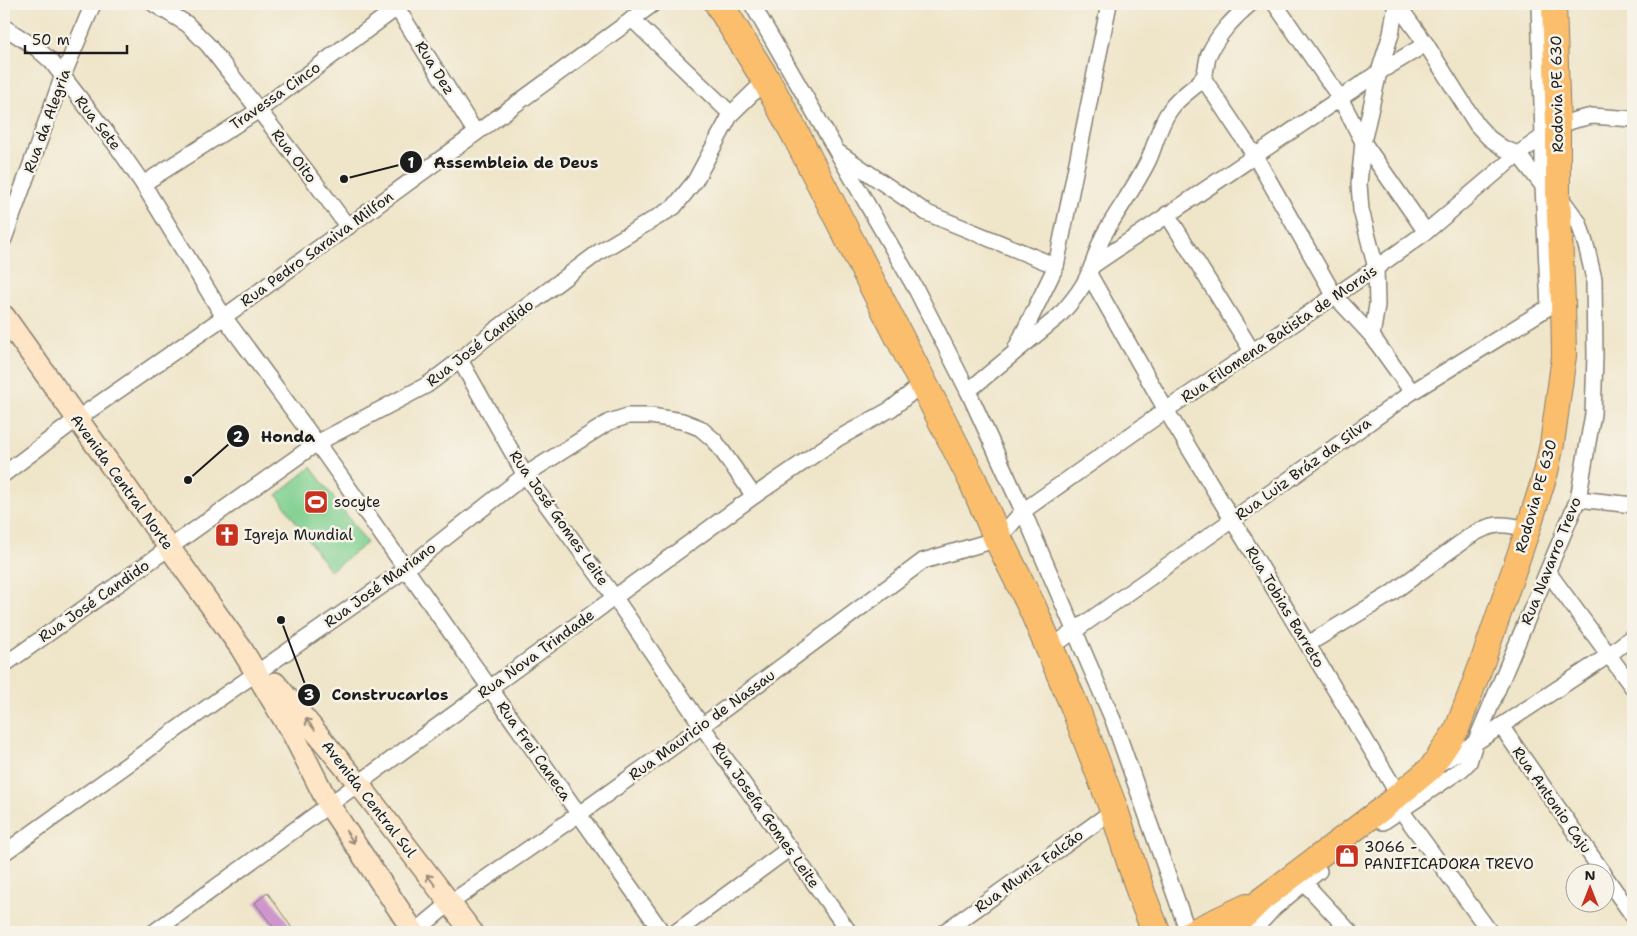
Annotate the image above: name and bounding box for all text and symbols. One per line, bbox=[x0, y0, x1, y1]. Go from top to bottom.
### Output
scale bar bbox=[25, 22, 128, 54]
text: 50 m bbox=[32, 30, 70, 50]
street label: Rodovia PE 630 bbox=[1546, 35, 1568, 153]
street label: Rua Dez bbox=[411, 37, 459, 99]
street label: Travessa Cinco bbox=[226, 57, 324, 135]
street label: Rua da Alegria bbox=[19, 66, 75, 176]
street label: Rua Sete bbox=[70, 92, 126, 154]
street label: Rua Oito bbox=[267, 125, 321, 187]
callout: Assembleia de Deus bbox=[399, 147, 609, 178]
text: Assembleia de Deus bbox=[434, 152, 598, 173]
text: 1 bbox=[408, 153, 415, 173]
street label: Rua Pedro Saraiva Milfon bbox=[237, 187, 397, 311]
street label: Rua Filomena Batista de Morais bbox=[1177, 261, 1381, 407]
street label: Rua José Candido bbox=[422, 295, 538, 391]
street label: Avenida Central Norte bbox=[66, 410, 178, 554]
street label: Rua Luiz Bráz da Silva bbox=[1231, 413, 1375, 525]
callout: Honda bbox=[225, 421, 325, 452]
text: Honda bbox=[261, 426, 315, 447]
text: 2 bbox=[233, 427, 244, 447]
street label: Rodovia PE 630 bbox=[1510, 437, 1562, 555]
street label: Rua José Gomes Leite bbox=[505, 447, 613, 589]
sports icon: socyte bbox=[303, 489, 329, 515]
place label: socyte bbox=[334, 492, 380, 512]
street label: Rua Navarro Trevo bbox=[1516, 494, 1586, 628]
church icon: Igreja Mundial bbox=[214, 522, 240, 548]
place label: Igreja Mundial bbox=[244, 525, 353, 545]
street label: Rua José Mariano bbox=[320, 538, 440, 632]
street label: Rua Tobias Barreto bbox=[1241, 543, 1329, 671]
street label: Rua José Candido bbox=[35, 555, 153, 647]
street label: Rua Nova Trindade bbox=[474, 605, 598, 703]
street label: Rua Mauricio de Nassau bbox=[625, 665, 779, 785]
callout: Construcarlos bbox=[297, 679, 459, 710]
text: Construcarlos bbox=[331, 684, 449, 705]
text: 3 bbox=[304, 685, 314, 705]
street label: Rua Frei Caneca bbox=[492, 697, 576, 805]
one-way arrow bbox=[304, 718, 315, 731]
street label: Avenida Central Sul bbox=[317, 737, 421, 862]
street label: Rua Josefa Gomes Leite bbox=[708, 738, 824, 892]
street label: Rua Antonio Caju bbox=[1508, 743, 1596, 857]
street label: Rua Muniz Falcão bbox=[971, 825, 1087, 917]
one-way arrow bbox=[345, 829, 355, 843]
place label: 3066 - PANIFICADORA TREVO bbox=[1364, 837, 1534, 874]
shop icon: 3066 - PANIFICADORA TREVO bbox=[1334, 843, 1360, 869]
north arrow bbox=[1564, 864, 1614, 914]
text: N bbox=[1584, 866, 1596, 884]
one-way arrow bbox=[426, 873, 437, 886]

